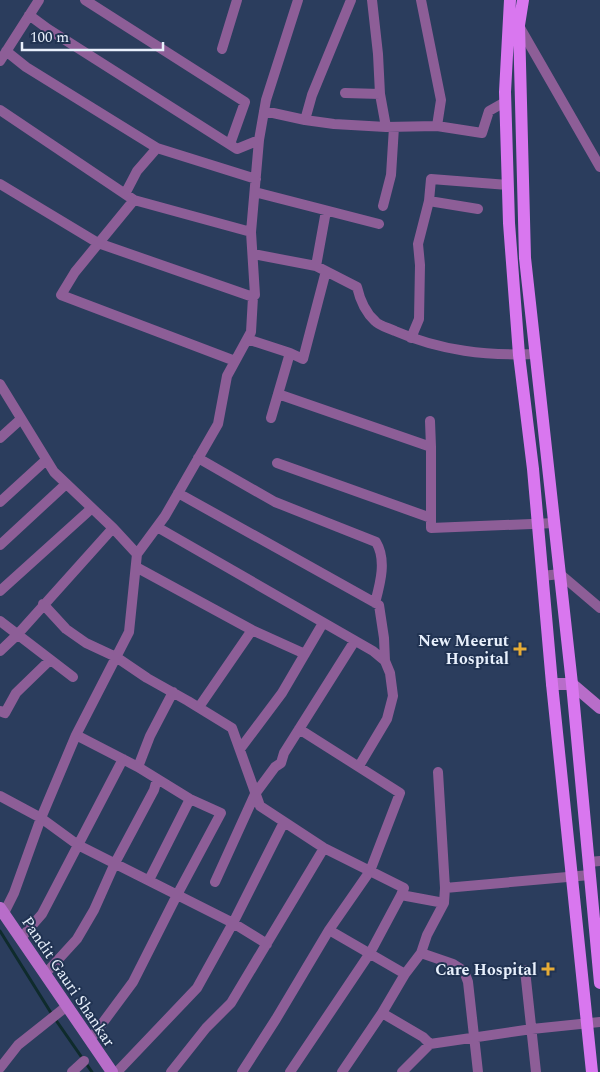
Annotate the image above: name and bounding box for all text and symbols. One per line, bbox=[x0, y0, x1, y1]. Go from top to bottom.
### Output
scale bar bbox=[22, 20, 164, 52]
text: 100 m bbox=[30, 26, 69, 49]
place label: New Meerut Hospital bbox=[418, 629, 509, 671]
marker: New Meerut Hospital bbox=[513, 642, 527, 656]
street label: Pandit Gauri Shankar bbox=[15, 911, 121, 1052]
place label: Care Hospital bbox=[435, 958, 537, 982]
marker: Care Hospital bbox=[541, 962, 555, 976]

